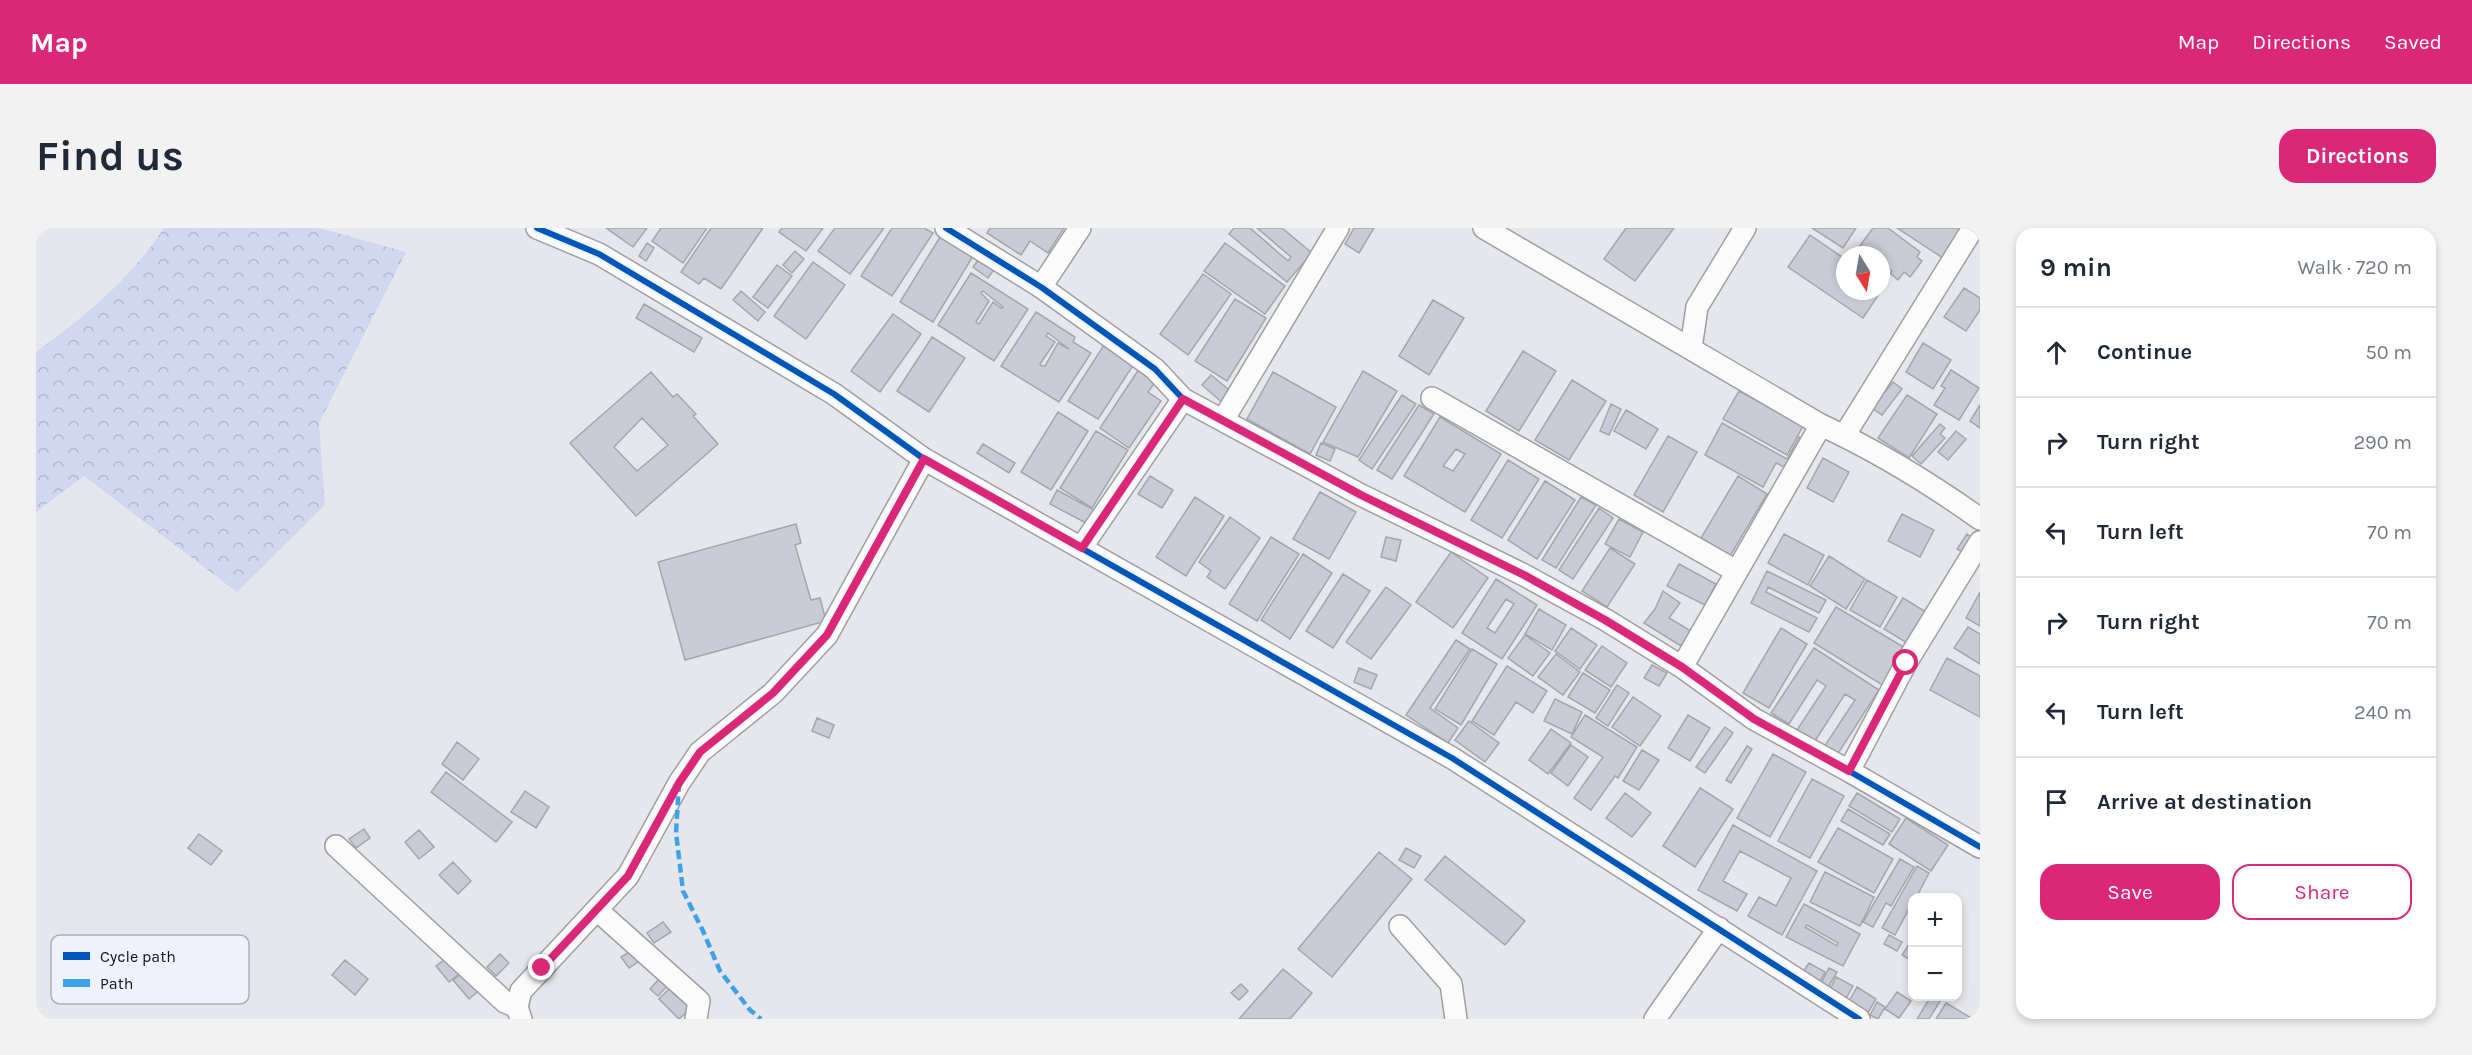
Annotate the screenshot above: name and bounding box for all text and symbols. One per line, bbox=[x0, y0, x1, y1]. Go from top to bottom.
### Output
text: Map bbox=[30, 26, 88, 59]
text: Map bbox=[2178, 30, 2219, 54]
text: Directions bbox=[2252, 30, 2351, 54]
text: Saved bbox=[2384, 30, 2442, 54]
button: Directions bbox=[2279, 129, 2436, 183]
text: Find us bbox=[36, 131, 184, 181]
north arrow bbox=[1836, 246, 1890, 300]
text: 9 min bbox=[2040, 252, 2112, 283]
text: Walk · 720 m bbox=[2298, 256, 2412, 279]
icon: ahead bbox=[2040, 336, 2073, 369]
text: Continue bbox=[2097, 339, 2192, 365]
text: 50 m bbox=[2365, 341, 2412, 364]
icon: right bbox=[2040, 426, 2073, 459]
text: Turn right bbox=[2097, 429, 2200, 455]
text: 290 m bbox=[2353, 431, 2412, 454]
icon: left bbox=[2040, 516, 2073, 549]
text: Turn left bbox=[2097, 519, 2184, 545]
text: 70 m bbox=[2367, 521, 2412, 544]
icon: right bbox=[2040, 606, 2073, 639]
text: Turn right bbox=[2097, 609, 2200, 635]
text: 70 m bbox=[2367, 611, 2412, 634]
route start bbox=[1892, 649, 1918, 675]
icon: left bbox=[2040, 696, 2073, 729]
text: Turn left bbox=[2097, 699, 2184, 725]
text: 240 m bbox=[2354, 701, 2412, 724]
icon: arrive bbox=[2040, 786, 2073, 819]
text: Arrive at destination bbox=[2097, 789, 2312, 815]
button: Save bbox=[2040, 864, 2220, 920]
button: Share bbox=[2232, 864, 2412, 920]
map controls bbox=[1908, 893, 1962, 1001]
button: + bbox=[1908, 893, 1962, 947]
legend bbox=[51, 935, 249, 1004]
text: Cycle path bbox=[100, 947, 176, 966]
button: − bbox=[1908, 947, 1962, 1001]
route end bbox=[528, 954, 554, 980]
text: Path bbox=[100, 974, 133, 993]

